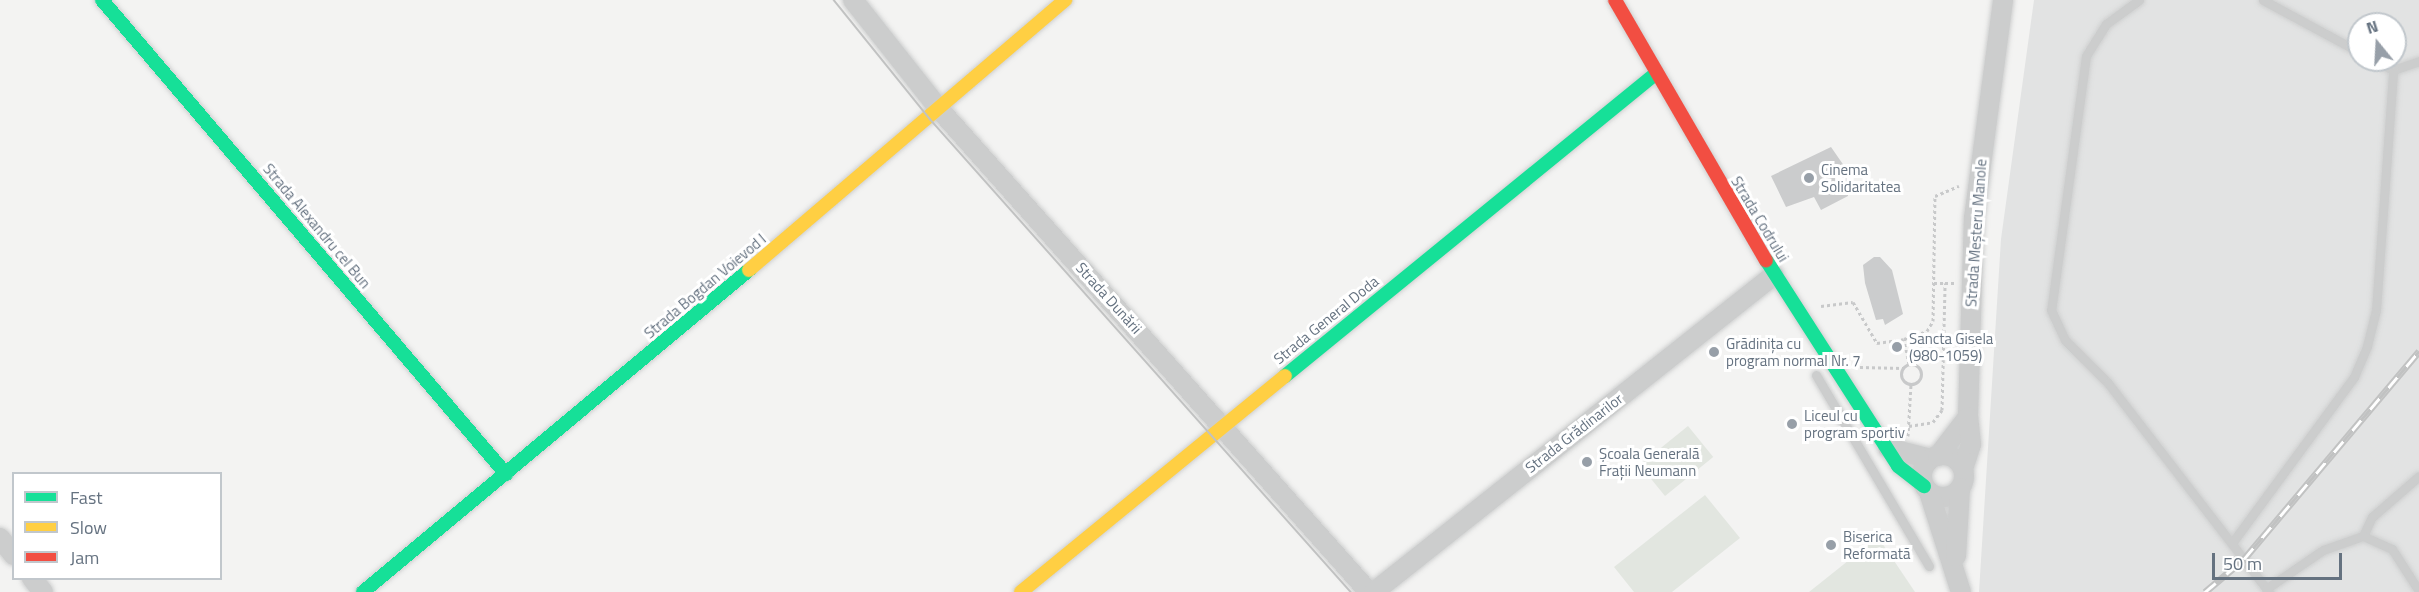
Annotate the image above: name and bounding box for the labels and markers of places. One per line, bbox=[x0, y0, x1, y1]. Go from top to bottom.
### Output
place label: Cinema Solidaritatea bbox=[1821, 160, 1901, 195]
marker: Cinema Solidaritatea bbox=[1802, 171, 1816, 185]
place label: Sancta Gisela (980-1059) bbox=[1909, 329, 1993, 364]
place label: Grădinița cu program normal Nr. 7 bbox=[1726, 334, 1861, 369]
marker: Sancta Gisela (980-1059) bbox=[1890, 340, 1904, 354]
marker: Grădinița cu program normal Nr. 7 bbox=[1707, 345, 1721, 359]
place label: Liceul cu program sportiv bbox=[1804, 406, 1905, 441]
marker: Liceul cu program sportiv bbox=[1785, 417, 1799, 431]
place label: Școala Generală Frații Neumann bbox=[1599, 444, 1699, 479]
marker: Școala Generală Frații Neumann bbox=[1580, 455, 1594, 469]
place label: Biserica Reformată bbox=[1843, 527, 1910, 562]
marker: Biserica Reformată bbox=[1824, 538, 1838, 552]

